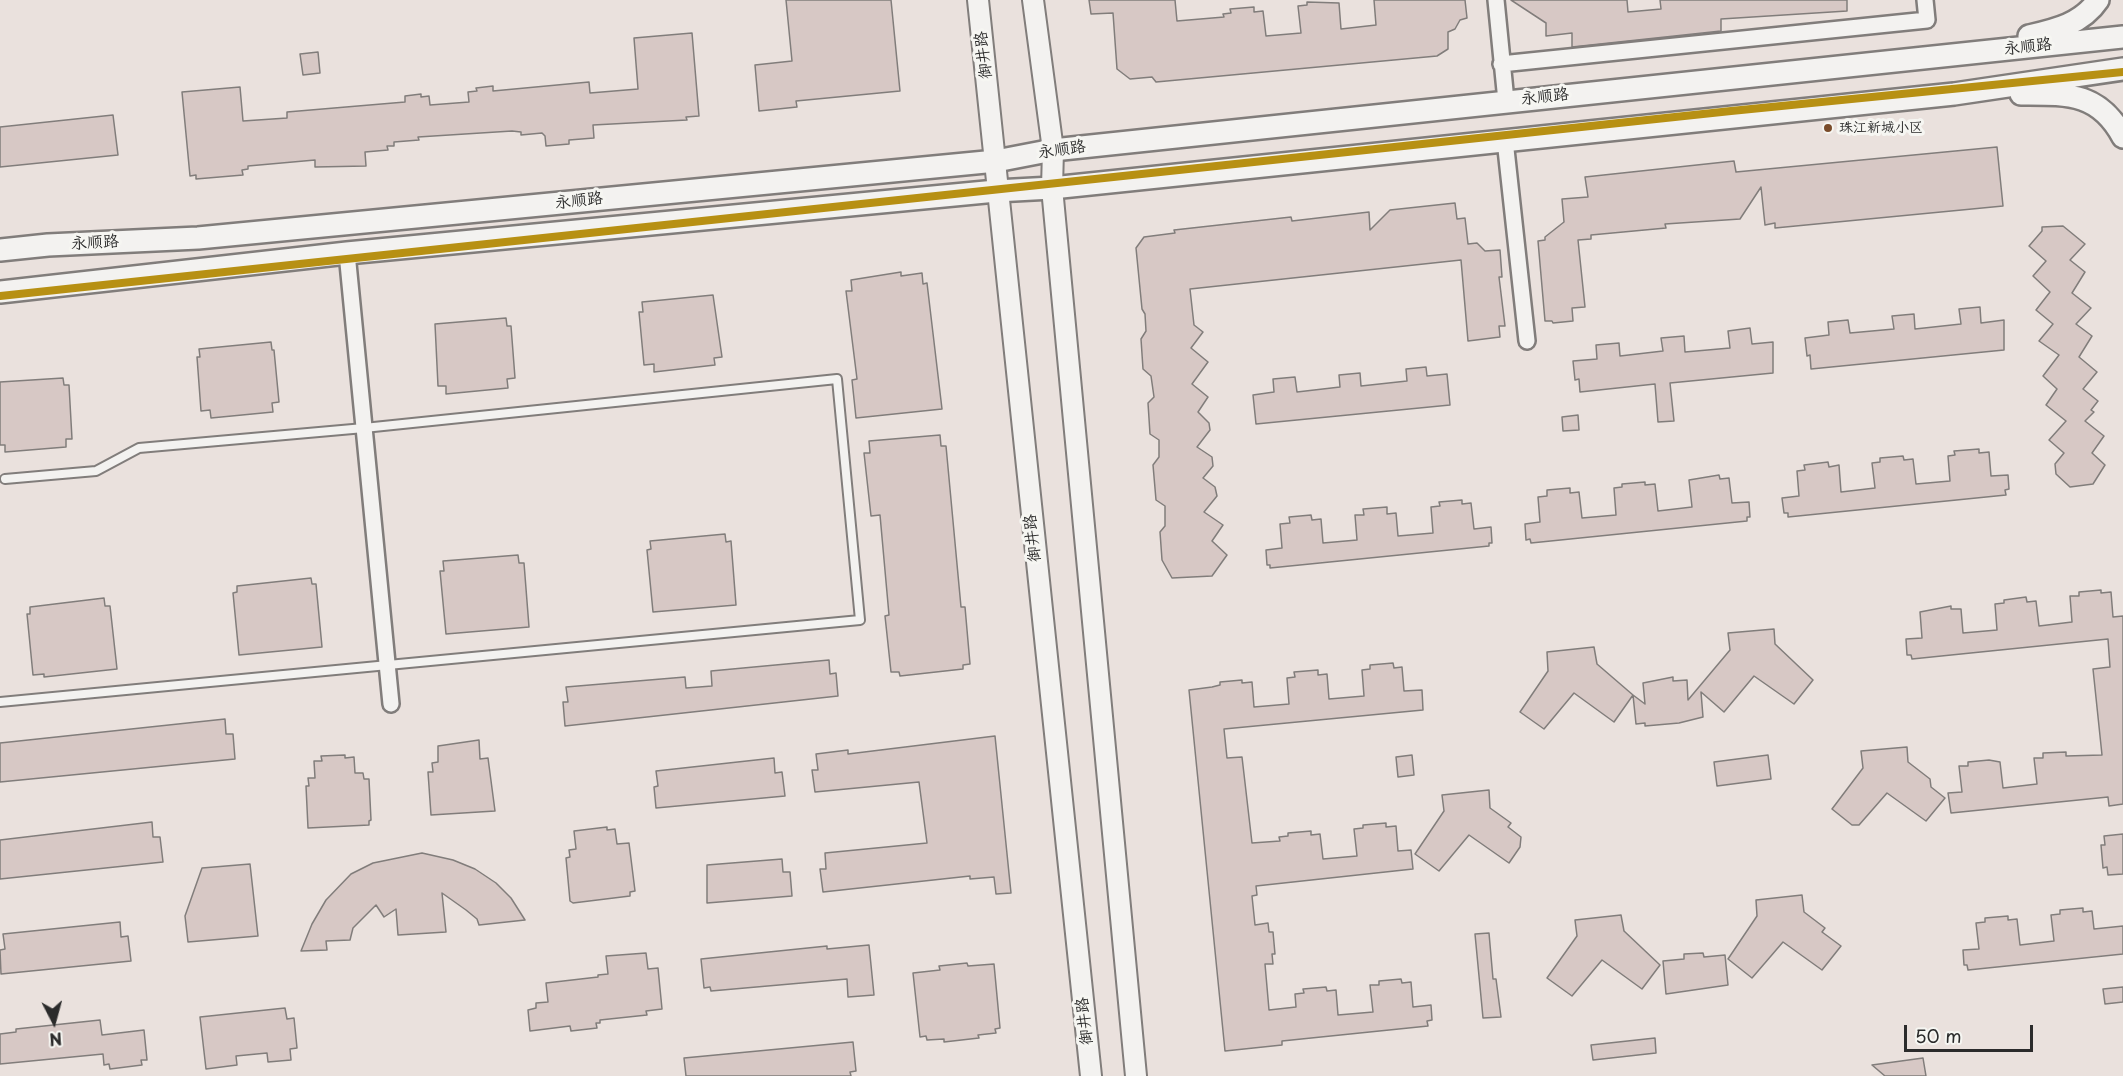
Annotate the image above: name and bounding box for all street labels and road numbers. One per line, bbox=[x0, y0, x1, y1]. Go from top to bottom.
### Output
street label: 御井路 bbox=[972, 30, 996, 80]
street label: 永顺路 bbox=[2003, 35, 2053, 59]
street label: 永顺路 bbox=[1520, 85, 1570, 109]
street label: 永顺路 bbox=[1037, 137, 1087, 163]
street label: 永顺路 bbox=[554, 189, 604, 213]
street label: 永顺路 bbox=[71, 232, 119, 254]
street label: 御井路 bbox=[1021, 513, 1045, 563]
street label: 御井路 bbox=[1073, 996, 1097, 1046]

